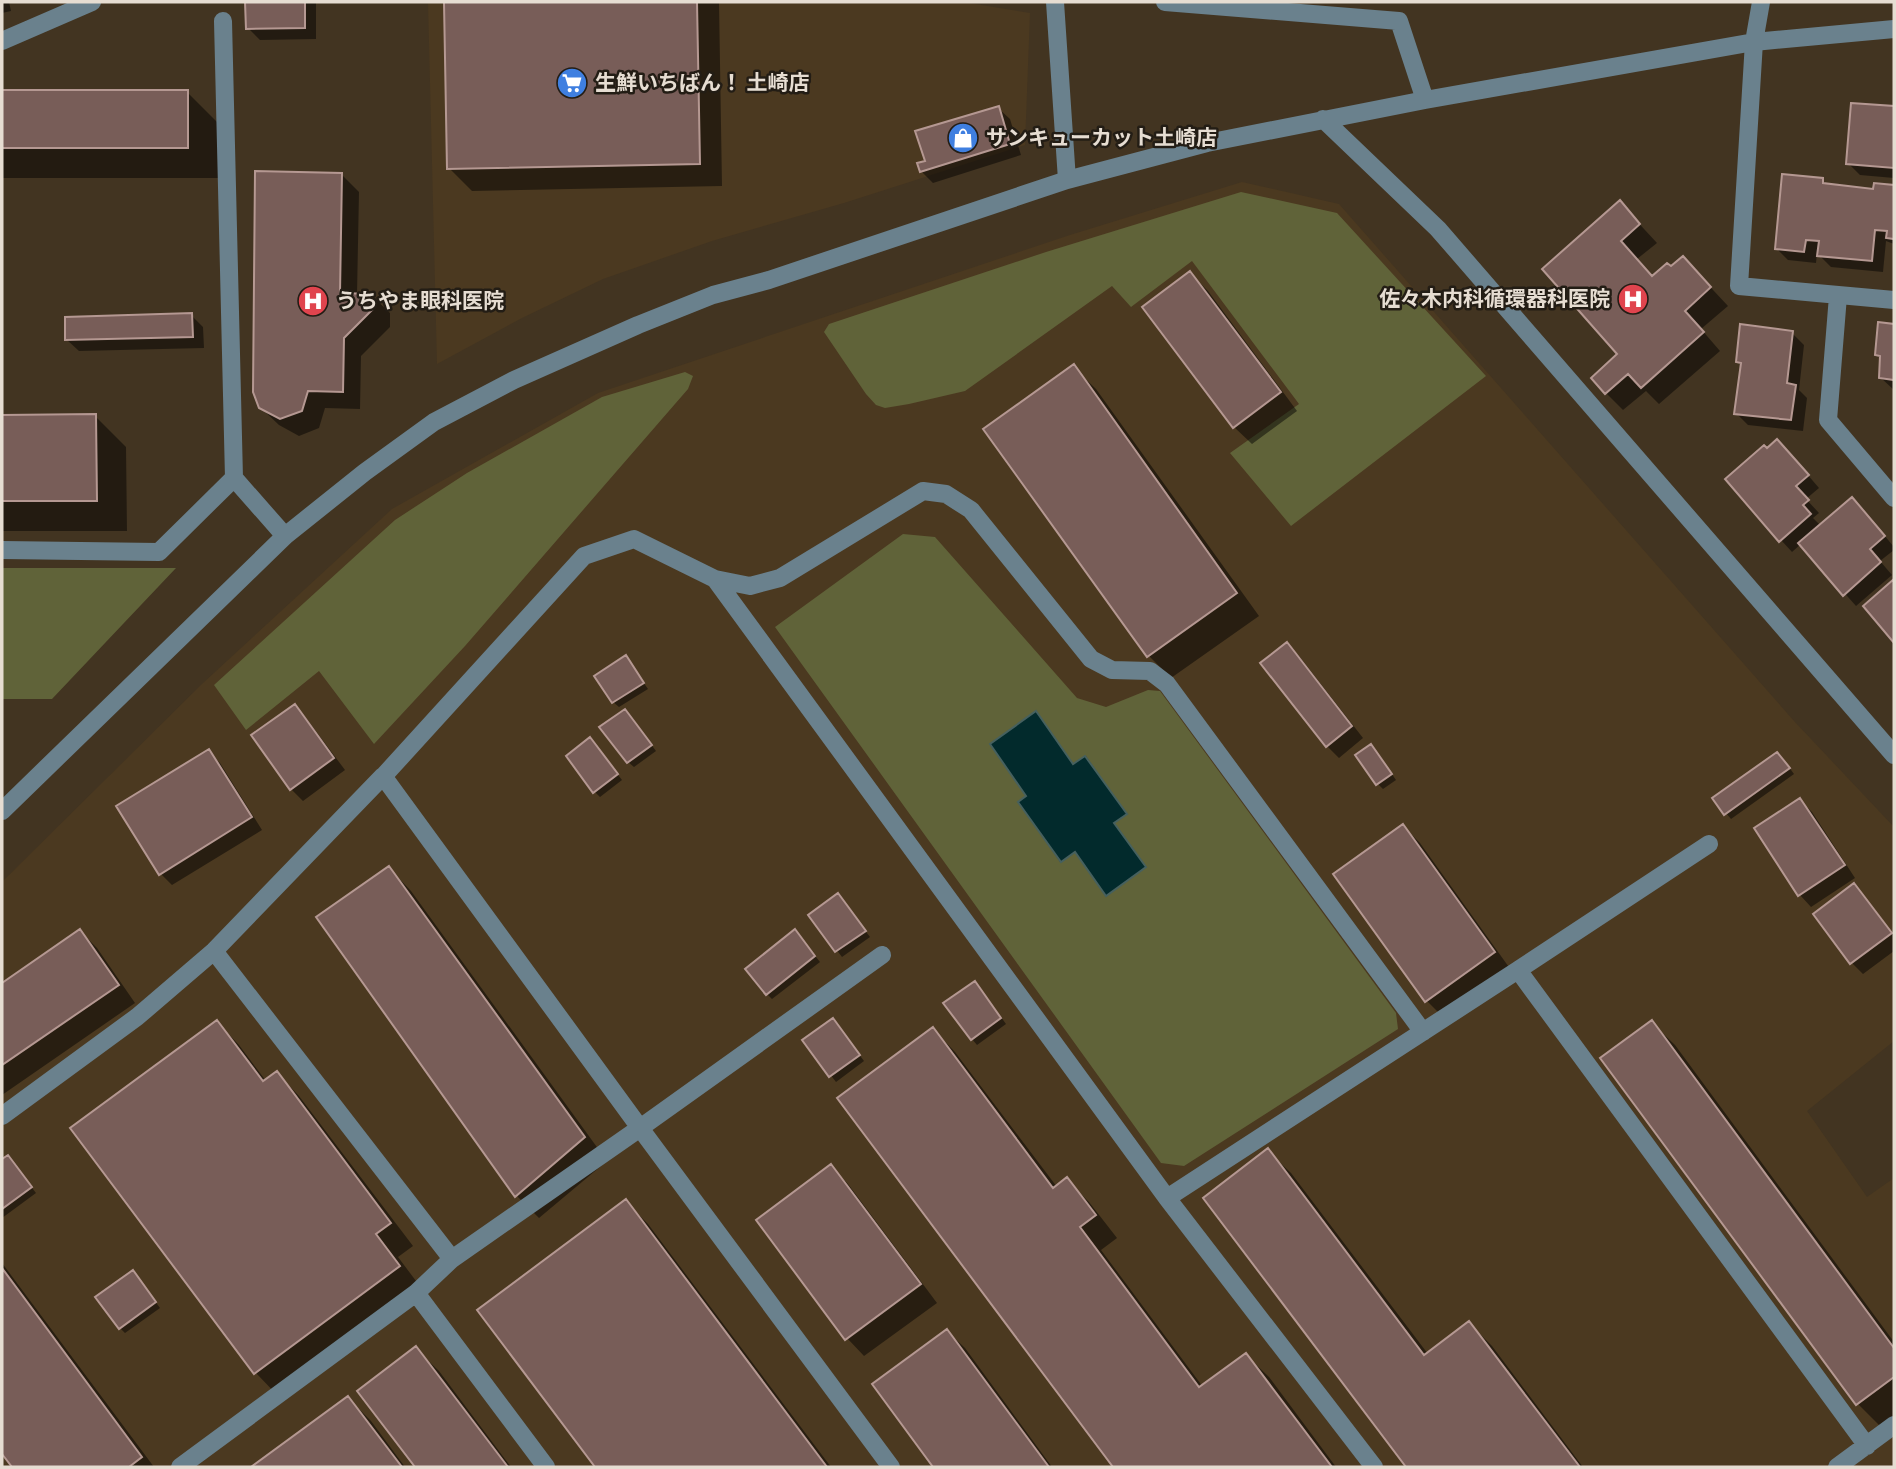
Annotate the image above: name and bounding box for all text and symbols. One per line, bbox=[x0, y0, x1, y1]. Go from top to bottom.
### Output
supermarket icon: 生鮮いちばん！ 土崎店 bbox=[555, 66, 589, 100]
place label: 生鮮いちばん！ 土崎店 bbox=[595, 70, 810, 96]
shop icon: サンキューカット土崎店 bbox=[946, 121, 980, 155]
place label: サンキューカット土崎店 bbox=[986, 125, 1217, 151]
hospital icon: 佐々木内科循環器科医院 bbox=[1616, 282, 1650, 316]
hospital icon: うちやま眼科医院 bbox=[296, 284, 330, 318]
place label: 佐々木内科循環器科医院 bbox=[1379, 286, 1610, 312]
place label: うちやま眼科医院 bbox=[336, 288, 504, 314]

